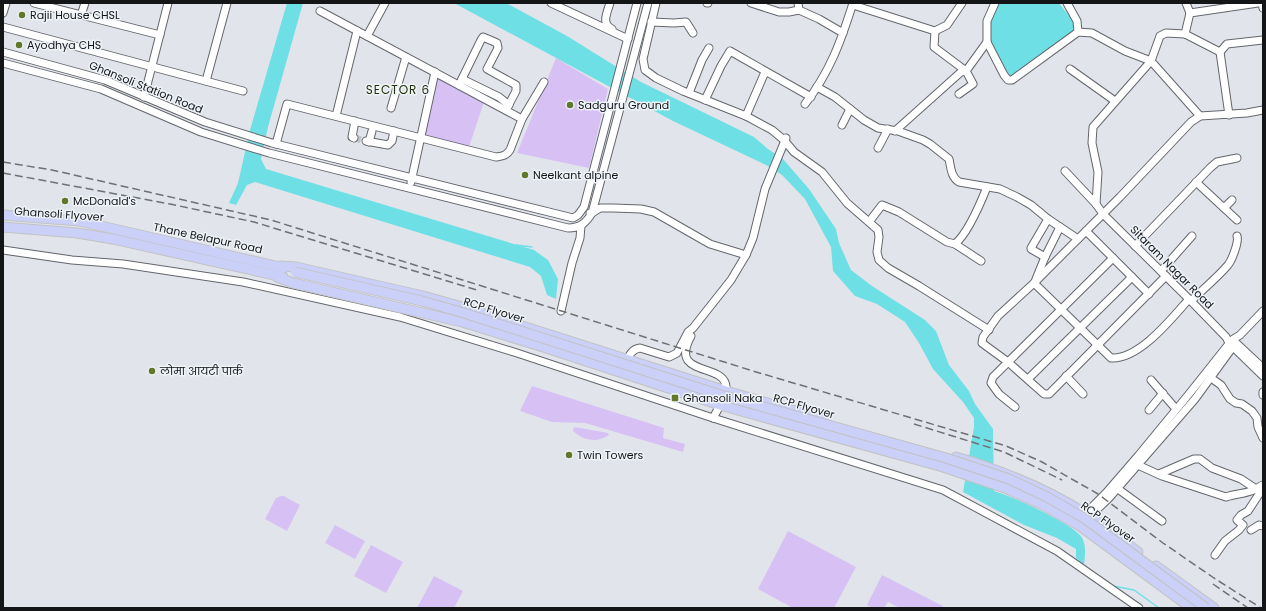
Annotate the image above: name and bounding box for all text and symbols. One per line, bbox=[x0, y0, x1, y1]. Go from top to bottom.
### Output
place label: Rajii House CHSL bbox=[30, 7, 120, 23]
marker: Rajii House CHSL bbox=[17, 10, 27, 20]
place label: Ayodhya CHS bbox=[27, 37, 101, 53]
marker: Ayodhya CHS bbox=[14, 40, 24, 50]
street label: Ghansoli Station Road bbox=[87, 57, 205, 117]
district label: SECTOR 6 bbox=[366, 81, 430, 98]
place label: Sadguru Ground bbox=[578, 97, 669, 113]
marker: Sadguru Ground bbox=[565, 100, 575, 110]
place label: Neelkant alpine bbox=[533, 167, 618, 183]
marker: Neelkant alpine bbox=[520, 170, 530, 180]
place label: McDonald's bbox=[73, 193, 136, 209]
marker: McDonald's bbox=[60, 196, 70, 206]
street label: Ghansoli Flyover bbox=[14, 203, 104, 225]
street label: Thane Belapur Road bbox=[152, 219, 264, 257]
street label: Sitaram Nagar Road bbox=[1127, 222, 1217, 312]
street label: RCP Flyover bbox=[462, 293, 526, 327]
place label: लोमा आयटी पार्क bbox=[159, 363, 244, 379]
marker: लोमा आयटी पार्क bbox=[147, 366, 157, 376]
place label: Ghansoli Naka bbox=[683, 390, 762, 406]
street label: RCP Flyover bbox=[771, 390, 837, 422]
marker: Ghansoli Naka bbox=[670, 393, 680, 403]
place label: Twin Towers bbox=[577, 447, 644, 463]
marker: Twin Towers bbox=[564, 450, 574, 460]
street label: RCP Flyover bbox=[1078, 497, 1138, 547]

